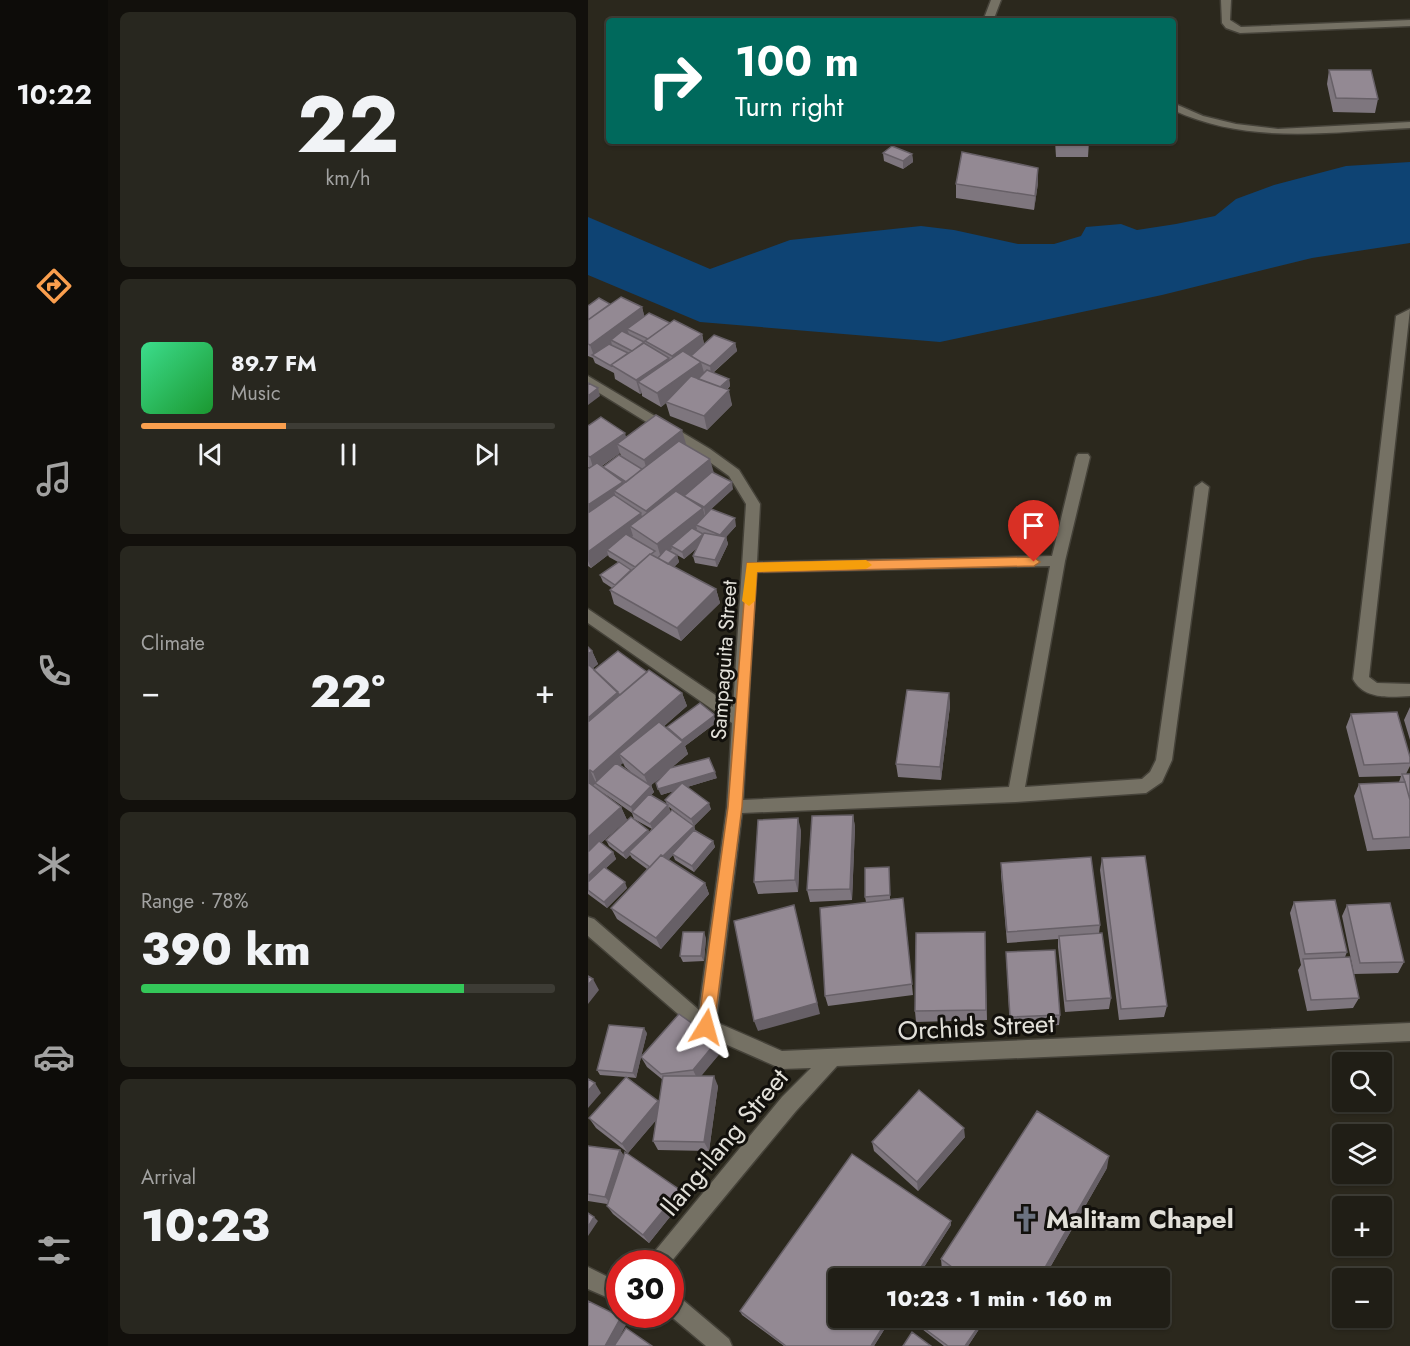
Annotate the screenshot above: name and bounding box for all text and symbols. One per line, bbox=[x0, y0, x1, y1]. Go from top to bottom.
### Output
text: 100 m bbox=[735, 31, 859, 92]
icon: right bbox=[636, 42, 714, 120]
text: 22 bbox=[297, 69, 399, 181]
text: 10:22 bbox=[16, 75, 92, 114]
text: Turn right bbox=[735, 87, 843, 126]
text: km/h bbox=[325, 164, 371, 193]
icon: directions bbox=[33, 265, 75, 307]
text: 89.7 FM bbox=[231, 347, 317, 379]
text: Music bbox=[231, 379, 281, 408]
icon: previous bbox=[194, 438, 227, 471]
icon: pause bbox=[332, 438, 365, 471]
icon: next bbox=[470, 438, 503, 471]
icon: music bbox=[33, 458, 75, 500]
pin bbox=[1008, 500, 1059, 562]
icon: arrive bbox=[1017, 509, 1050, 542]
street label: Sampaguita Street bbox=[703, 579, 745, 741]
text: Climate bbox=[141, 629, 205, 658]
icon: phone bbox=[33, 650, 75, 692]
text: 22° bbox=[310, 659, 385, 724]
text: − bbox=[141, 668, 160, 715]
text: + bbox=[535, 668, 555, 715]
icon: climate bbox=[33, 843, 75, 885]
text: Range · 78% bbox=[141, 887, 248, 916]
text: 390 km bbox=[141, 917, 311, 982]
position arrow bbox=[674, 995, 738, 1059]
street label: Orchids Street bbox=[897, 1004, 1056, 1050]
icon: car bbox=[33, 1036, 75, 1078]
map controls bbox=[1332, 1052, 1392, 1328]
button: search bbox=[1332, 1052, 1392, 1112]
street label: Ilang-ilang Street bbox=[651, 1059, 798, 1224]
button: layers bbox=[1332, 1124, 1392, 1184]
text: Arrival bbox=[141, 1163, 196, 1192]
text: 10:23 bbox=[141, 1193, 270, 1258]
button: + bbox=[1332, 1196, 1392, 1256]
place label: Malitam Chapel bbox=[1046, 1200, 1234, 1238]
church icon: Malitam Chapel bbox=[1011, 1204, 1041, 1234]
icon: filters bbox=[33, 1229, 75, 1271]
speed limit sign: 30 bbox=[606, 1250, 684, 1328]
button: − bbox=[1332, 1268, 1392, 1328]
text: 10:23 · 1 min · 160 m bbox=[886, 1282, 1112, 1314]

